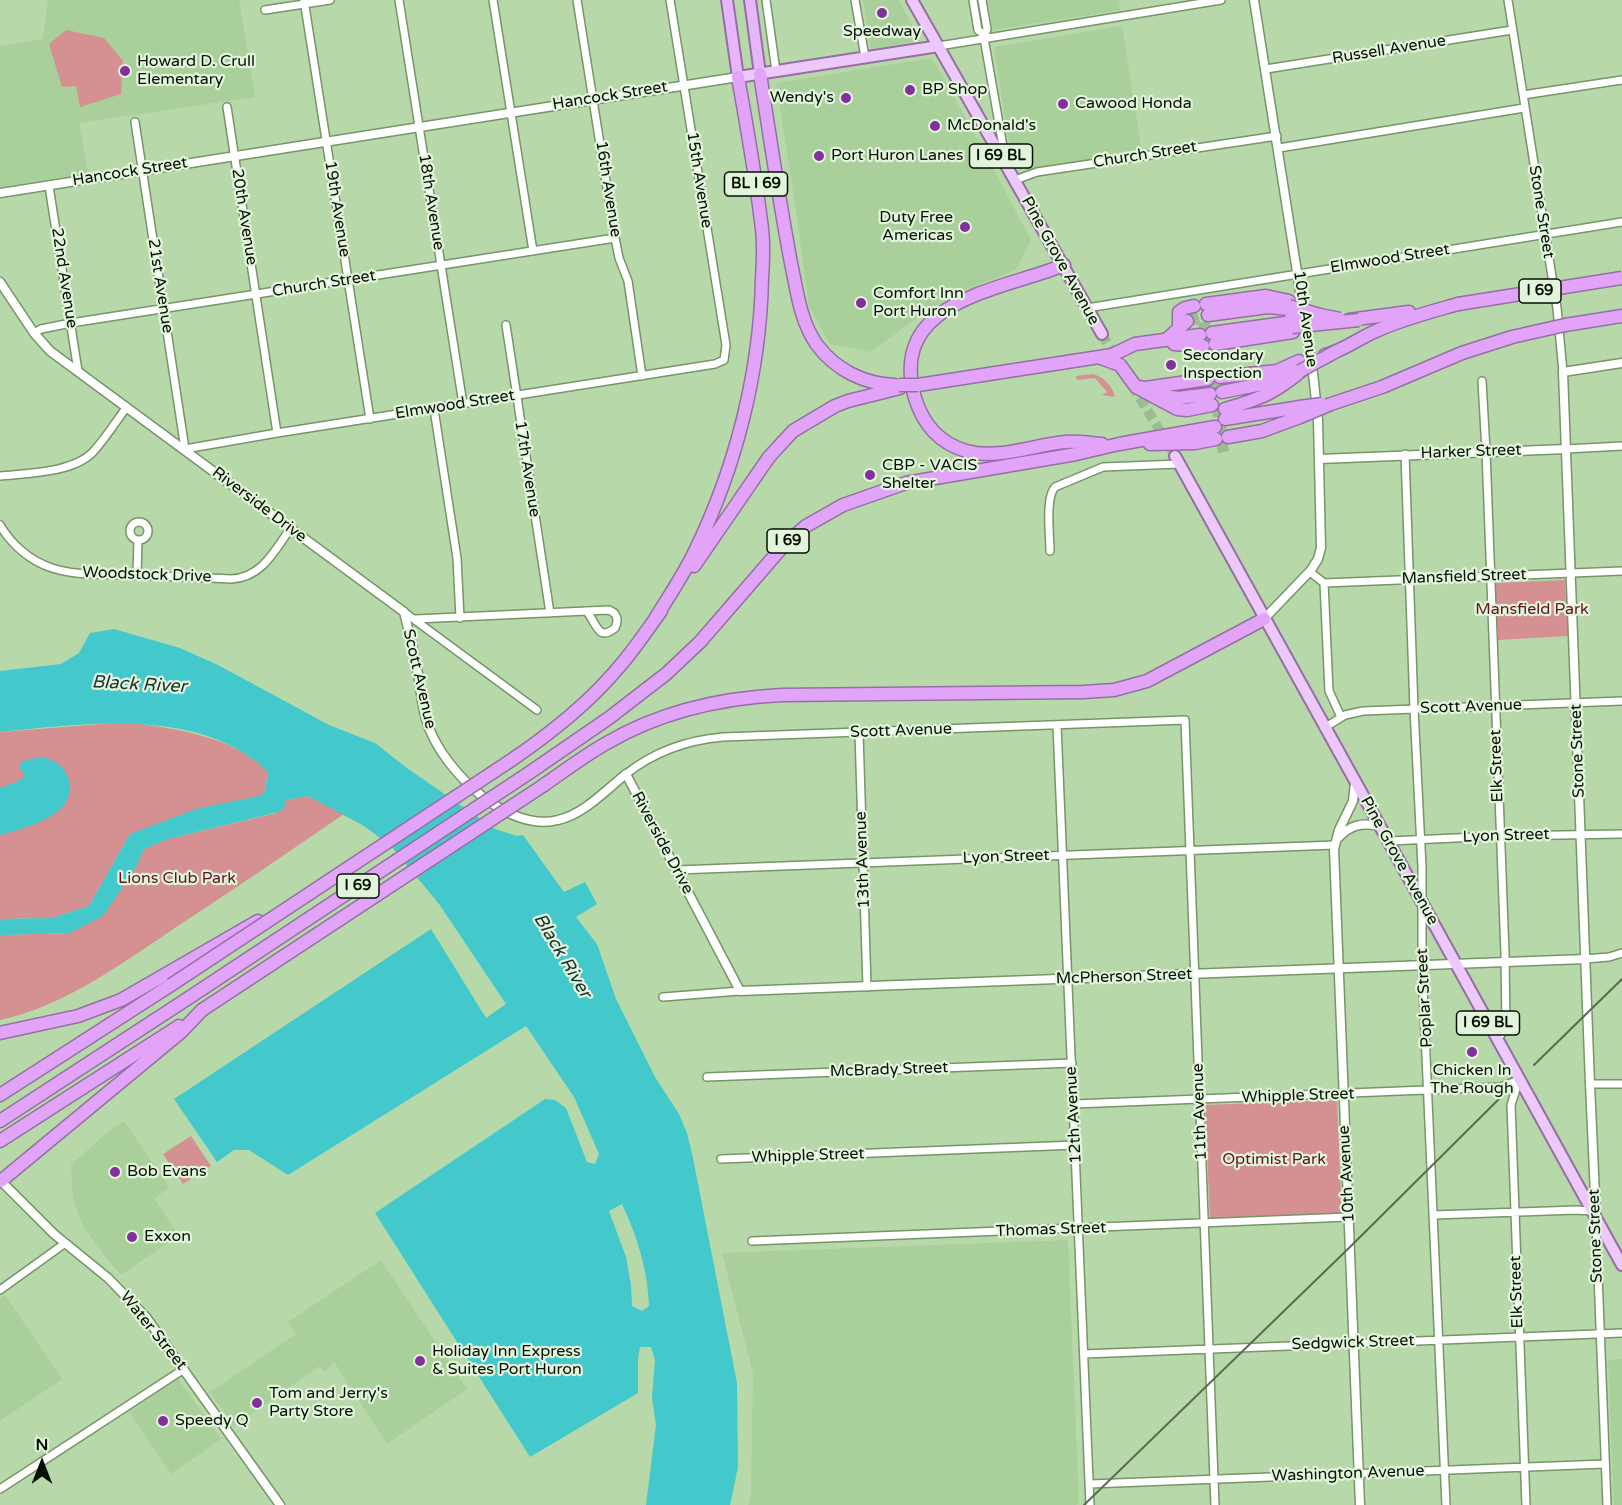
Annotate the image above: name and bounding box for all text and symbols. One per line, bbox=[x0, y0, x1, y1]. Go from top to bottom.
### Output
marker: Speedway bbox=[875, 6, 889, 20]
place label: Speedway bbox=[843, 22, 921, 42]
street label: Russell Avenue bbox=[1331, 32, 1447, 68]
place label: Howard D. Crull Elementary bbox=[137, 52, 255, 90]
marker: Howard D. Crull Elementary bbox=[118, 64, 132, 78]
street label: Hancock Street bbox=[551, 77, 669, 115]
place label: BP Shop bbox=[922, 80, 987, 100]
marker: BP Shop bbox=[903, 83, 917, 97]
place label: Wendy's bbox=[770, 88, 834, 108]
marker: Wendy's bbox=[839, 91, 853, 105]
place label: Cawood Honda bbox=[1075, 94, 1192, 114]
marker: Cawood Honda bbox=[1056, 97, 1070, 111]
place label: McDonald's bbox=[947, 116, 1036, 136]
marker: McDonald's bbox=[928, 119, 942, 133]
street label: 15th Avenue bbox=[682, 130, 716, 230]
street label: Church Street bbox=[1092, 137, 1198, 173]
street label: 16th Avenue bbox=[591, 139, 625, 239]
road number: I 69 BL bbox=[970, 144, 1032, 168]
place label: Port Huron Lanes bbox=[831, 146, 963, 166]
marker: Port Huron Lanes bbox=[812, 149, 826, 163]
street label: 18th Avenue bbox=[414, 152, 448, 252]
street label: Hancock Street bbox=[71, 153, 189, 191]
street label: 19th Avenue bbox=[320, 159, 354, 259]
street label: Stone Street bbox=[1524, 164, 1558, 260]
street label: 20th Avenue bbox=[227, 167, 261, 267]
road number: BL I 69 bbox=[724, 172, 788, 196]
street label: Pine Grove Avenue bbox=[1017, 193, 1103, 329]
place label: Duty Free Americas bbox=[879, 208, 953, 246]
marker: Duty Free Americas bbox=[958, 220, 972, 234]
street label: 22nd Avenue bbox=[47, 226, 81, 330]
street label: 21st Avenue bbox=[143, 237, 177, 335]
street label: Elmwood Street bbox=[1329, 240, 1451, 278]
street label: Church Street bbox=[271, 266, 377, 302]
street label: 10th Avenue bbox=[1289, 269, 1321, 369]
road number: I 69 bbox=[1519, 279, 1561, 303]
place label: Comfort Inn Port Huron bbox=[873, 284, 964, 322]
marker: Comfort Inn Port Huron bbox=[854, 296, 868, 310]
place label: Secondary Inspection bbox=[1183, 346, 1264, 384]
marker: Secondary Inspection bbox=[1164, 358, 1178, 372]
street label: Elmwood Street bbox=[394, 386, 516, 424]
street label: 17th Avenue bbox=[510, 419, 544, 519]
street label: Harker Street bbox=[1420, 441, 1522, 463]
place label: CBP - VACIS Shelter bbox=[882, 456, 977, 494]
street label: Riverside Drive bbox=[208, 463, 310, 547]
marker: CBP - VACIS Shelter bbox=[863, 468, 877, 482]
road number: I 69 bbox=[767, 529, 809, 553]
street label: Woodstock Drive bbox=[82, 563, 212, 587]
street label: Mansfield Street bbox=[1401, 565, 1527, 589]
park label: Mansfield Park bbox=[1475, 600, 1589, 620]
street label: Scott Avenue bbox=[398, 627, 440, 731]
water label: Black River bbox=[91, 672, 187, 698]
street label: Scott Avenue bbox=[1420, 696, 1522, 718]
street label: Stone Street bbox=[1567, 704, 1589, 798]
street label: Scott Avenue bbox=[850, 720, 952, 742]
street label: Elk Street bbox=[1486, 729, 1508, 803]
street label: Riverside Drive bbox=[627, 788, 697, 898]
street label: Pine Grove Avenue bbox=[1356, 793, 1442, 929]
street label: 13th Avenue bbox=[852, 811, 874, 909]
street label: Lyon Street bbox=[1462, 825, 1550, 847]
street label: Lyon Street bbox=[962, 846, 1050, 868]
park label: Lions Club Park bbox=[118, 869, 236, 889]
road number: I 69 bbox=[337, 874, 379, 898]
water label: Black River bbox=[528, 910, 596, 1002]
street label: Poplar Street bbox=[1413, 948, 1437, 1048]
street label: McPherson Street bbox=[1056, 965, 1192, 989]
road number: I 69 BL bbox=[1456, 1011, 1520, 1035]
marker: Chicken In The Rough bbox=[1465, 1045, 1479, 1059]
street label: McBrady Street bbox=[829, 1058, 949, 1082]
place label: Chicken In The Rough bbox=[1430, 1061, 1514, 1099]
street label: 11th Avenue bbox=[1189, 1063, 1211, 1161]
street label: 12th Avenue bbox=[1062, 1066, 1086, 1164]
street label: Whipple Street bbox=[1241, 1084, 1355, 1108]
street label: 10th Avenue bbox=[1335, 1125, 1359, 1223]
street label: Whipple Street bbox=[751, 1144, 865, 1168]
park label: Optimist Park bbox=[1222, 1150, 1326, 1170]
place label: Bob Evans bbox=[127, 1162, 207, 1182]
marker: Bob Evans bbox=[108, 1165, 122, 1179]
street label: Stone Street bbox=[1585, 1189, 1607, 1283]
street label: Thomas Street bbox=[996, 1218, 1106, 1242]
place label: Exxon bbox=[144, 1227, 191, 1247]
marker: Exxon bbox=[125, 1230, 139, 1244]
street label: Elk Street bbox=[1506, 1255, 1528, 1329]
street label: Water Street bbox=[116, 1288, 190, 1374]
street label: Sedgwick Street bbox=[1291, 1331, 1415, 1355]
place label: Holiday Inn Express & Suites Port Huron bbox=[432, 1342, 582, 1380]
marker: Holiday Inn Express & Suites Port Huron bbox=[413, 1354, 427, 1368]
place label: Tom and Jerry's Party Store bbox=[269, 1384, 388, 1422]
marker: Tom and Jerry's Party Store bbox=[250, 1396, 264, 1410]
place label: Speedy Q bbox=[175, 1411, 249, 1431]
marker: Speedy Q bbox=[156, 1414, 170, 1428]
north arrow bbox=[12, 1433, 72, 1493]
text: N bbox=[36, 1435, 48, 1455]
street label: Washington Avenue bbox=[1271, 1462, 1425, 1486]

